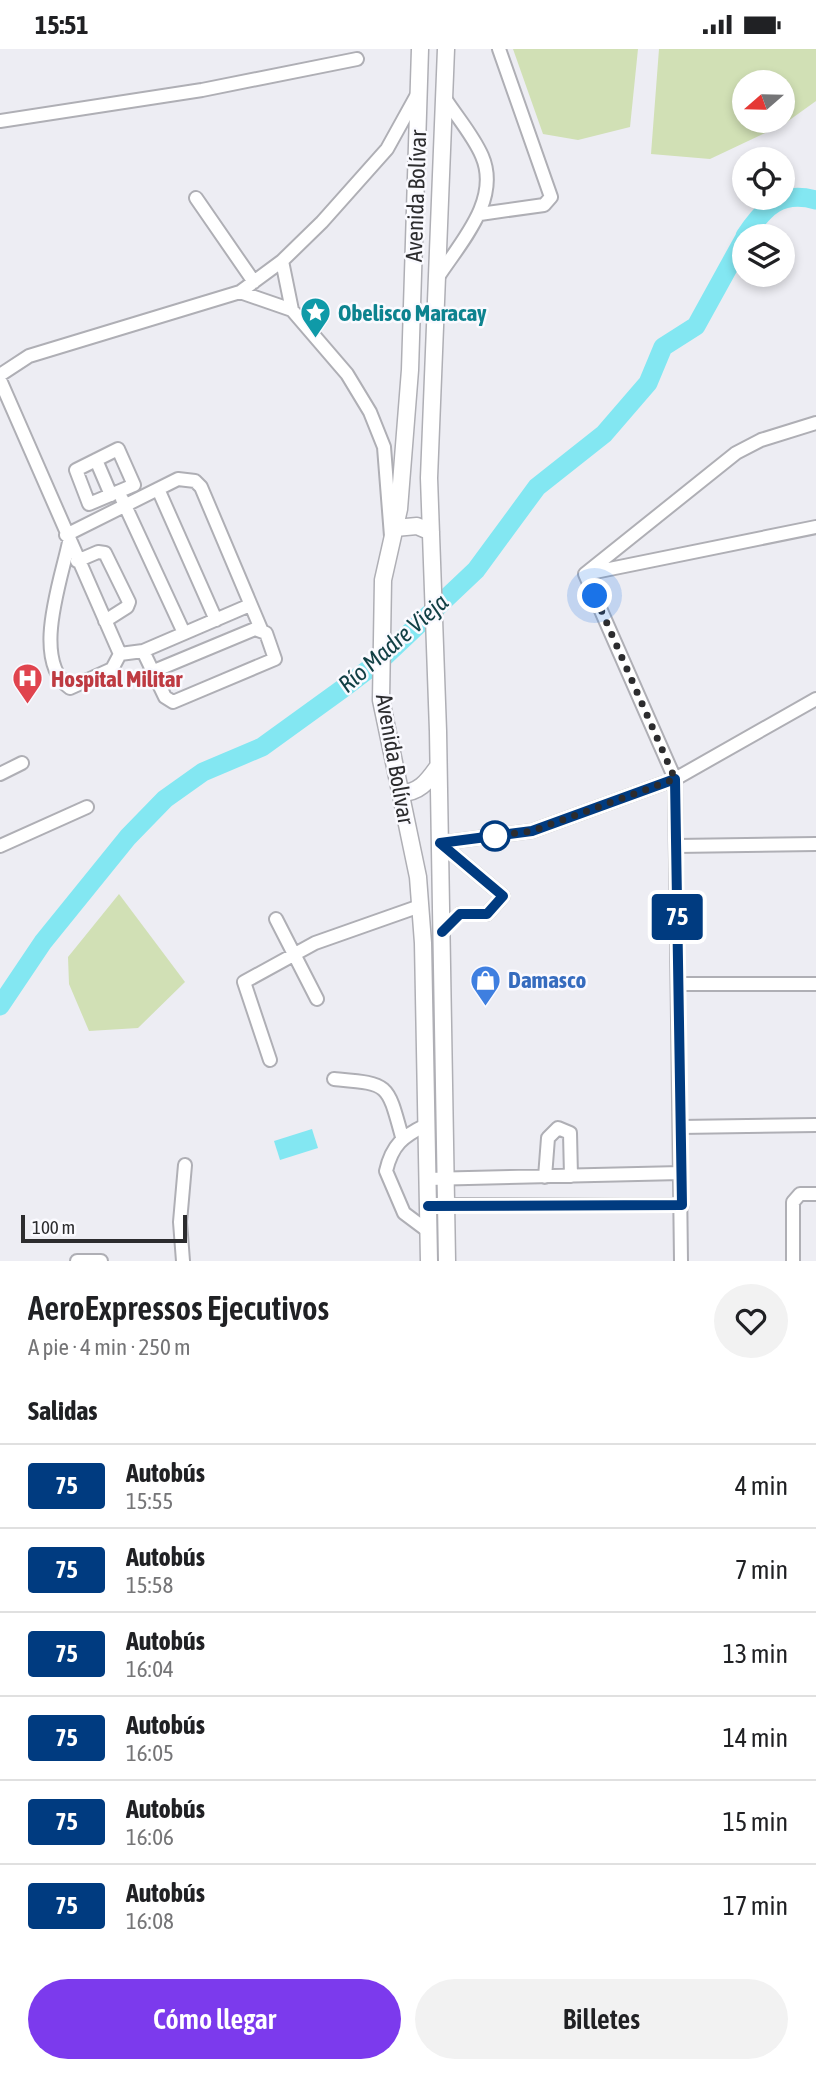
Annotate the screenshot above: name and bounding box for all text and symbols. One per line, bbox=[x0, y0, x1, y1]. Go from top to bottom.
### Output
text: 15:51 bbox=[35, 10, 89, 40]
north arrow bbox=[732, 70, 794, 133]
map controls bbox=[732, 70, 795, 287]
street label: Avenida Bolívar bbox=[401, 128, 431, 262]
button: locate bbox=[732, 147, 795, 210]
button: layers bbox=[732, 224, 795, 287]
place icon: Obelisco Maracay bbox=[298, 296, 332, 340]
place label: Obelisco Maracay bbox=[338, 300, 487, 326]
your location bbox=[577, 578, 612, 613]
water label: Río Madre Vieja bbox=[333, 588, 453, 698]
hospital icon: Hospital Militar bbox=[11, 662, 45, 706]
place label: Hospital Militar bbox=[51, 666, 183, 692]
street label: Avenida Bolívar bbox=[371, 692, 419, 827]
unlabelled marker bbox=[480, 821, 510, 851]
line badge: 75 bbox=[646, 894, 708, 940]
text: 75 bbox=[666, 903, 688, 930]
shop icon: Damasco bbox=[468, 963, 502, 1007]
place label: Damasco bbox=[508, 967, 586, 993]
scale bar bbox=[21, 1212, 187, 1244]
text: 100 m bbox=[32, 1216, 75, 1238]
button: heart bbox=[714, 1284, 788, 1358]
text: AeroExpressos Ejecutivos bbox=[28, 1289, 329, 1327]
text: A pie · 4 min · 250 m bbox=[28, 1334, 191, 1360]
text: Salidas bbox=[28, 1396, 97, 1426]
text: Autobús bbox=[126, 1458, 205, 1488]
text: 4 min bbox=[735, 1471, 788, 1501]
text: 75 bbox=[55, 1472, 78, 1499]
text: 15:55 bbox=[126, 1488, 173, 1514]
text: Autobús bbox=[126, 1542, 205, 1572]
text: 7 min bbox=[735, 1555, 788, 1585]
text: 75 bbox=[55, 1556, 78, 1583]
text: 15:58 bbox=[126, 1572, 173, 1598]
text: Autobús bbox=[126, 1626, 205, 1656]
text: 13 min bbox=[723, 1639, 788, 1669]
text: 75 bbox=[55, 1640, 78, 1667]
text: 16:04 bbox=[126, 1656, 174, 1682]
text: Autobús bbox=[126, 1710, 205, 1740]
text: 14 min bbox=[723, 1723, 788, 1753]
text: 75 bbox=[55, 1724, 78, 1751]
text: 16:05 bbox=[126, 1740, 174, 1766]
text: Autobús bbox=[126, 1794, 205, 1824]
text: 15 min bbox=[723, 1807, 788, 1837]
text: 75 bbox=[55, 1808, 78, 1835]
text: 16:06 bbox=[126, 1824, 174, 1850]
text: Autobús bbox=[126, 1878, 205, 1908]
text: 17 min bbox=[723, 1891, 788, 1921]
text: 75 bbox=[55, 1892, 78, 1919]
text: 16:08 bbox=[126, 1908, 174, 1934]
button: Cómo llegar bbox=[28, 1979, 401, 2059]
button: Billetes bbox=[415, 1979, 788, 2059]

